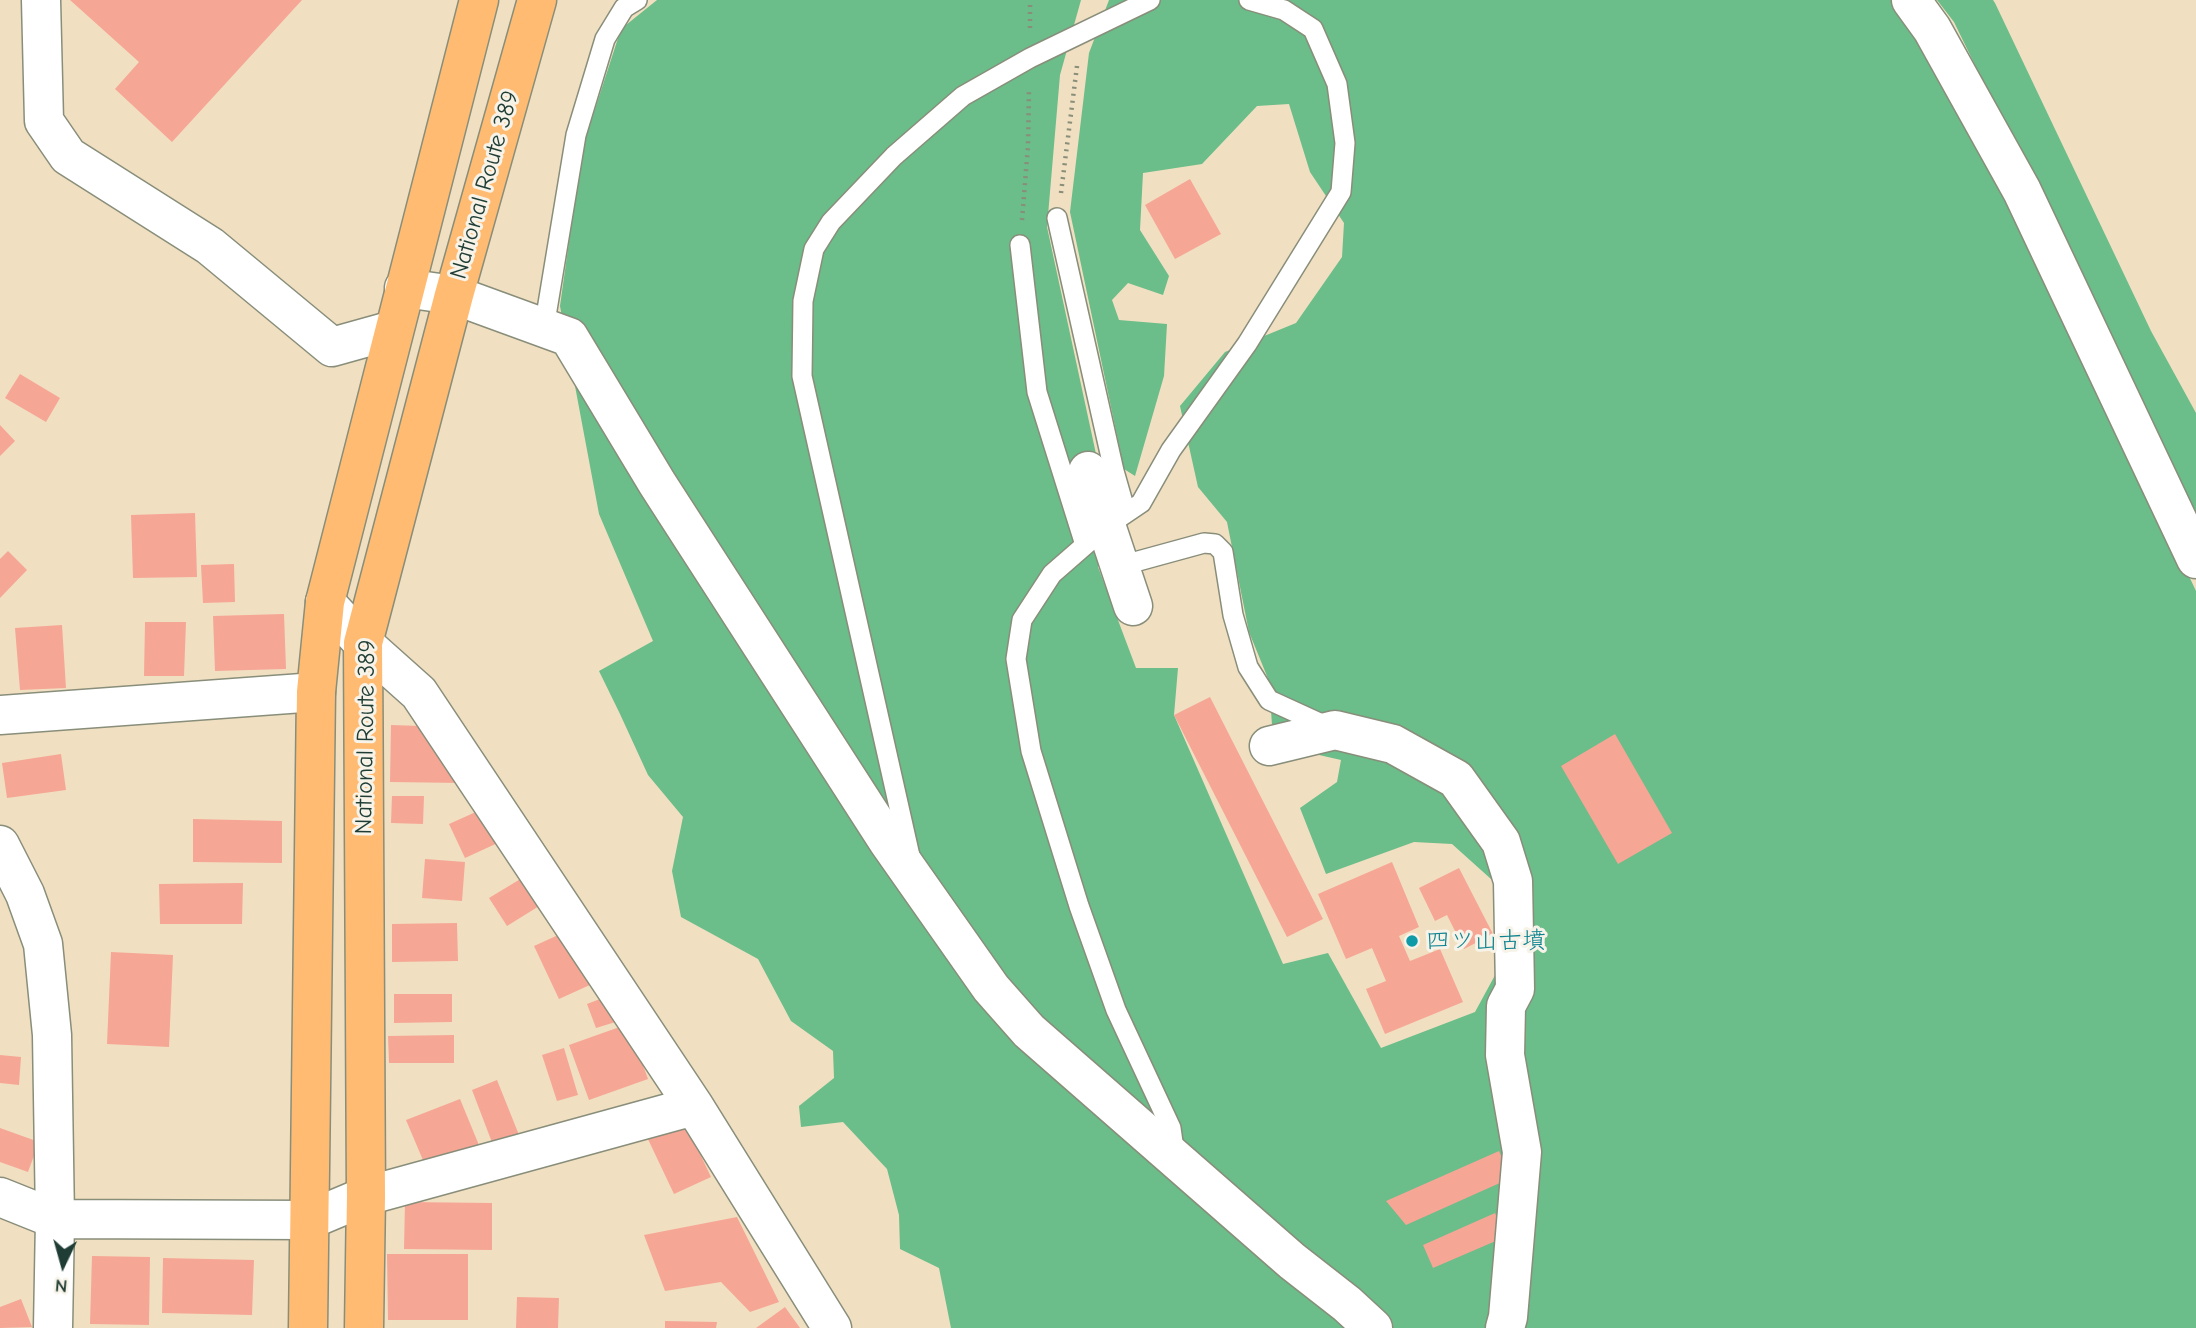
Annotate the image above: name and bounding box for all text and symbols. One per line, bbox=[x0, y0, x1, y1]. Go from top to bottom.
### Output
street label: National Route 389 bbox=[444, 88, 526, 282]
street label: National Route 389 bbox=[350, 639, 382, 835]
place label: 四ツ山古墳 bbox=[1426, 927, 1546, 955]
marker: 四ツ山古墳 bbox=[1404, 933, 1420, 949]
north arrow bbox=[28, 1230, 98, 1300]
text: N bbox=[54, 1274, 68, 1297]

